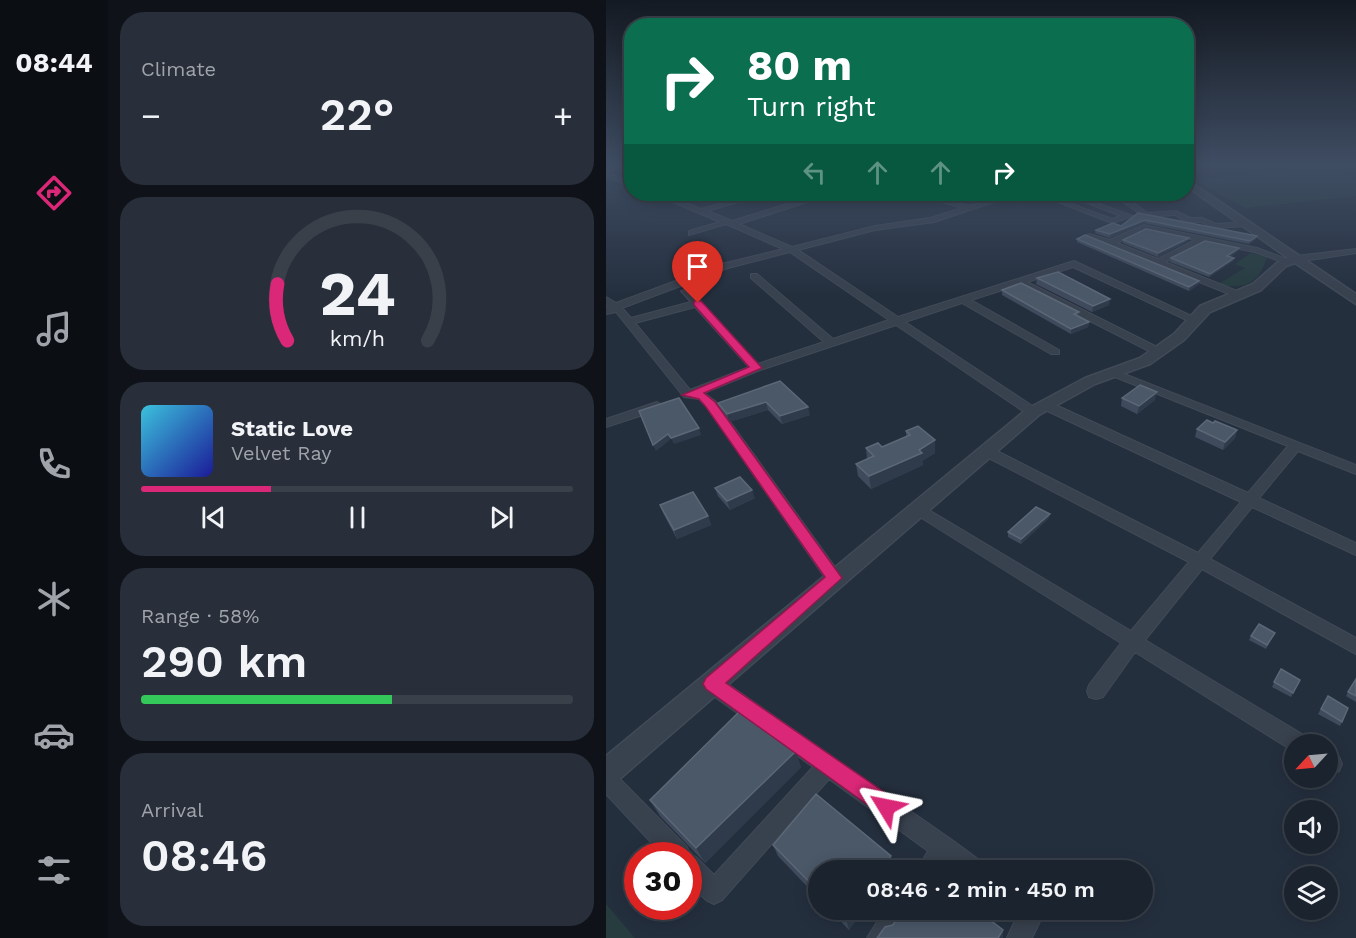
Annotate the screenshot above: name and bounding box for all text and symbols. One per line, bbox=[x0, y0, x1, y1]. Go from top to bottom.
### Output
text: 80 m bbox=[747, 41, 852, 90]
icon: right bbox=[648, 42, 726, 120]
text: 08:44 bbox=[15, 47, 93, 79]
text: Climate bbox=[141, 57, 216, 81]
text: 22° bbox=[320, 88, 394, 141]
text: Turn right bbox=[747, 91, 876, 123]
text: − bbox=[141, 96, 161, 135]
text: + bbox=[553, 96, 573, 135]
icon: left bbox=[798, 156, 831, 189]
icon: ahead bbox=[861, 156, 894, 189]
icon: ahead bbox=[924, 156, 957, 189]
icon: right bbox=[987, 156, 1020, 189]
icon: directions bbox=[33, 172, 75, 214]
pin bbox=[672, 241, 723, 303]
icon: arrive bbox=[681, 250, 714, 283]
text: 24 bbox=[319, 257, 395, 330]
icon: music bbox=[33, 308, 75, 350]
text: km/h bbox=[329, 326, 385, 351]
text: Static Love bbox=[231, 416, 353, 441]
text: Velvet Ray bbox=[231, 441, 332, 465]
icon: phone bbox=[33, 443, 75, 485]
icon: previous bbox=[197, 501, 230, 534]
icon: pause bbox=[341, 501, 374, 534]
icon: next bbox=[485, 501, 518, 534]
icon: climate bbox=[33, 578, 75, 620]
text: Range · 58% bbox=[141, 604, 259, 628]
text: 290 km bbox=[141, 635, 307, 688]
icon: car bbox=[33, 714, 75, 756]
north arrow bbox=[1284, 734, 1338, 788]
map controls bbox=[1284, 734, 1338, 920]
position arrow bbox=[854, 775, 918, 839]
text: Arrival bbox=[141, 798, 203, 822]
button: sound bbox=[1284, 800, 1338, 854]
text: 08:46 bbox=[141, 829, 267, 882]
speed limit sign: 30 bbox=[624, 842, 702, 920]
icon: filters bbox=[33, 849, 75, 891]
button: layers bbox=[1284, 866, 1338, 920]
text: 08:46 · 2 min · 450 m bbox=[866, 877, 1095, 902]

